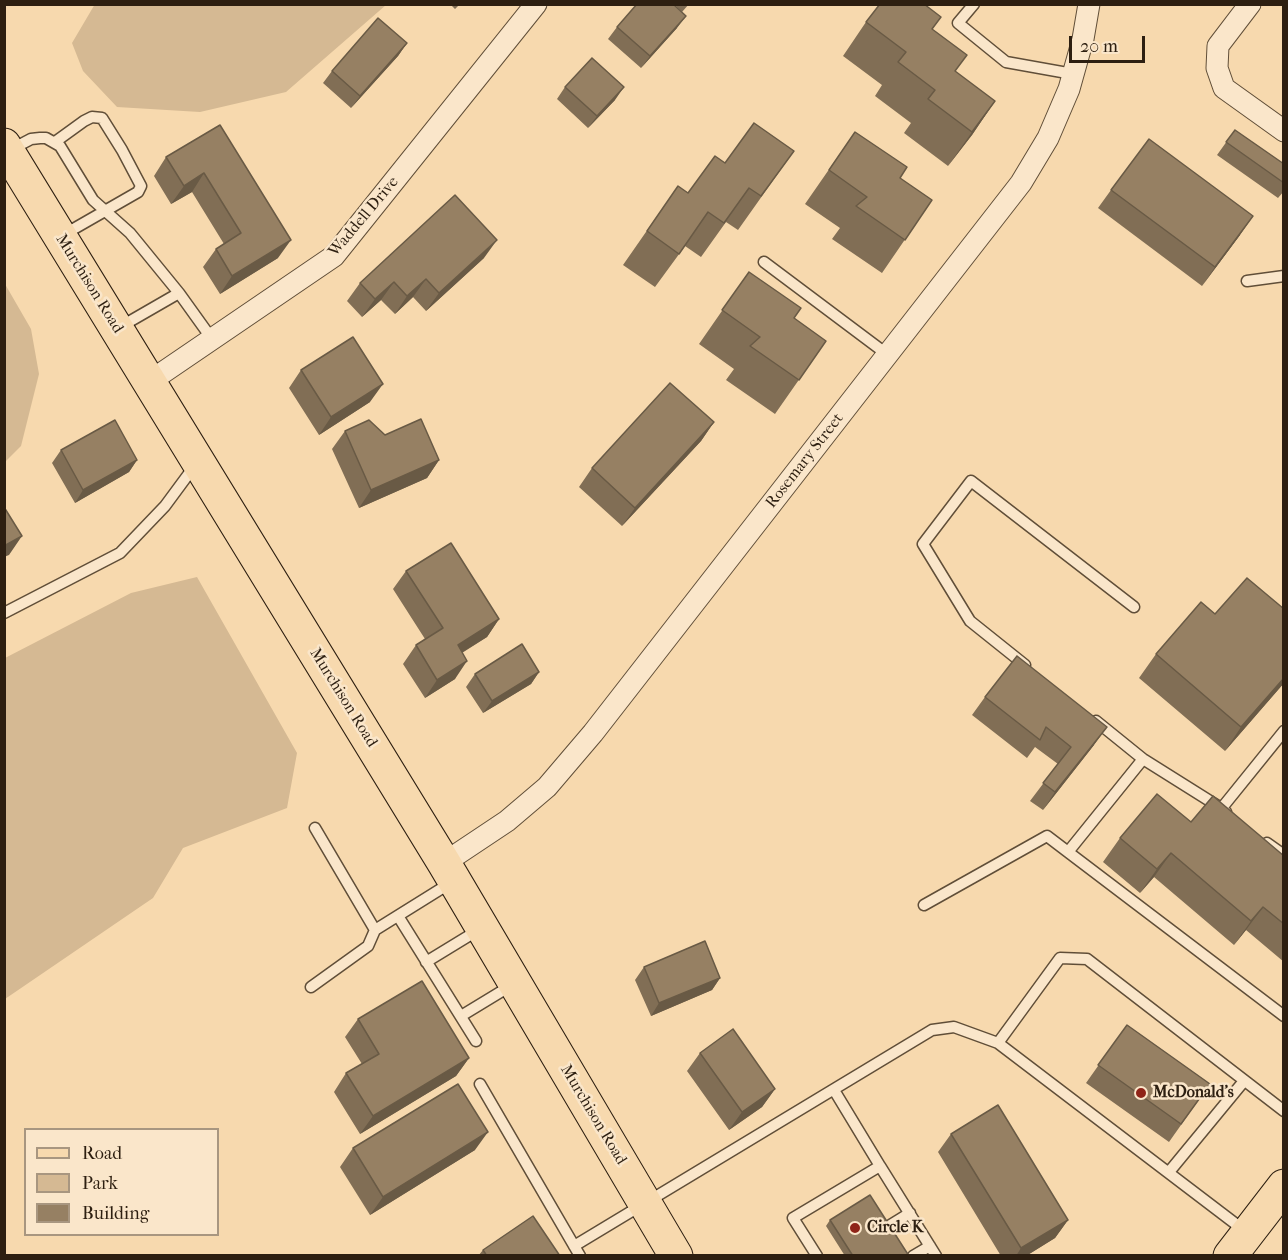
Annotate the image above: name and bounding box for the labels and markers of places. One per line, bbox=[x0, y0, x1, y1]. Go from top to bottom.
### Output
place label: McDonald's bbox=[1153, 1083, 1234, 1103]
marker: McDonald's bbox=[1134, 1086, 1148, 1100]
place label: Circle K bbox=[867, 1218, 923, 1238]
marker: Circle K bbox=[848, 1221, 862, 1235]

